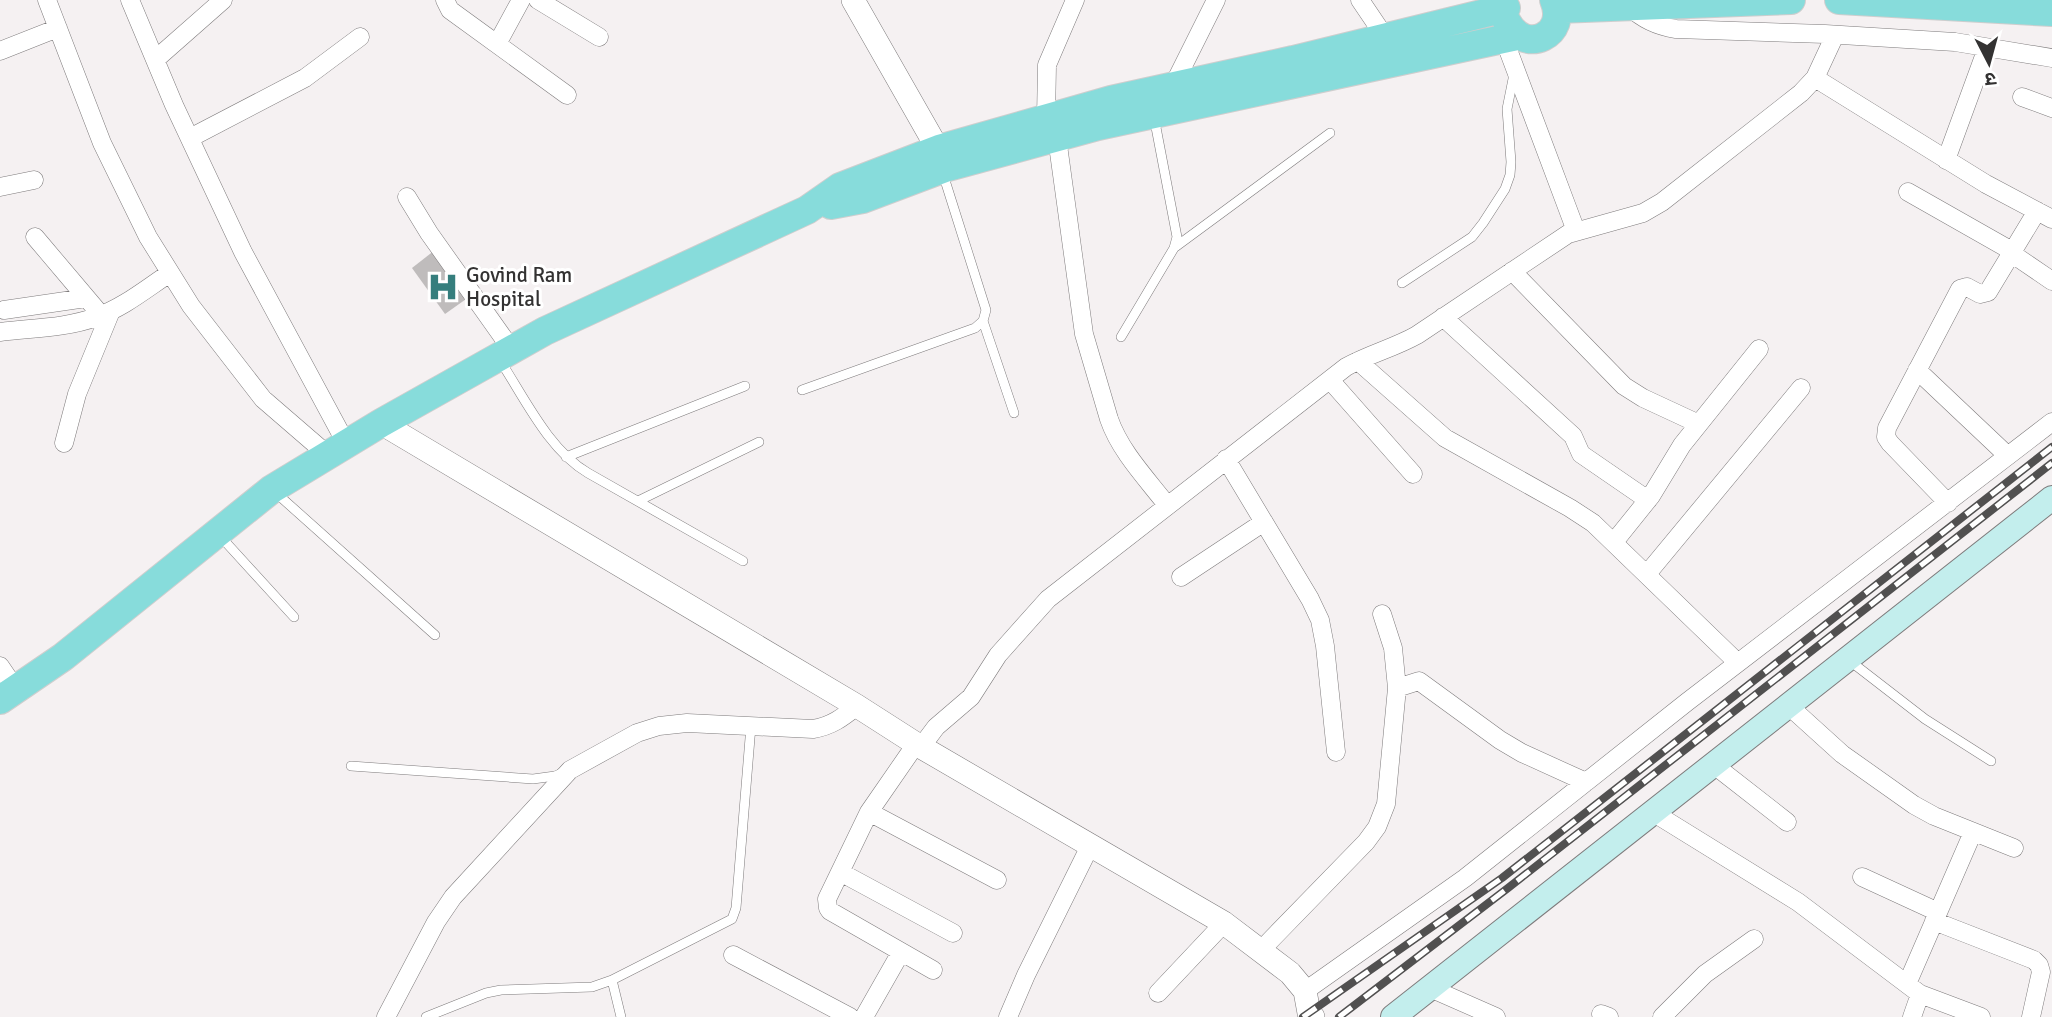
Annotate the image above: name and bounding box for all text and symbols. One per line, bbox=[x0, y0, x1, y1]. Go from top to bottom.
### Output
north arrow bbox=[1954, 28, 2024, 98]
text: उ bbox=[1983, 66, 1997, 92]
place label: Govind Ram Hospital bbox=[466, 262, 572, 312]
hospital icon: Govind Ram Hospital bbox=[426, 270, 460, 304]

